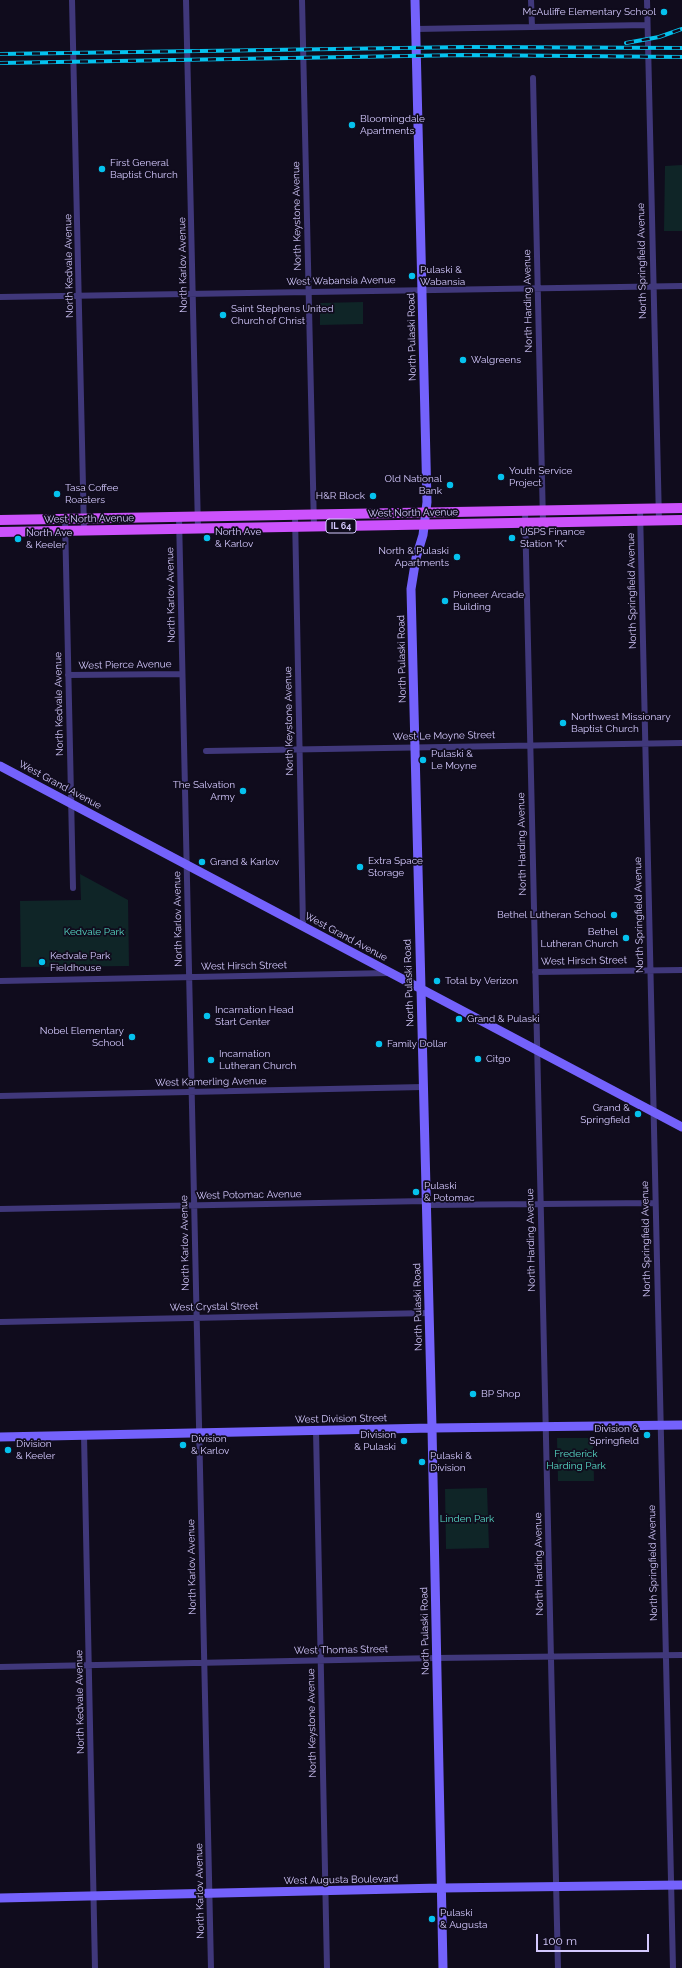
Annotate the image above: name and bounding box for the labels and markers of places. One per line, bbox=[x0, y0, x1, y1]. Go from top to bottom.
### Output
place label: McAuliffe Elementary School bbox=[523, 6, 656, 18]
marker: McAuliffe Elementary School bbox=[659, 7, 669, 17]
place label: Bloomingdale Apartments bbox=[360, 113, 425, 136]
marker: Bloomingdale Apartments bbox=[347, 120, 357, 130]
place label: First General Baptist Church bbox=[110, 157, 178, 180]
marker: First General Baptist Church bbox=[97, 164, 107, 174]
place label: Pulaski & Wabansia bbox=[420, 264, 465, 288]
marker: Pulaski & Wabansia bbox=[407, 271, 417, 281]
place label: Saint Stephens United Church of Christ bbox=[231, 303, 333, 326]
marker: Saint Stephens United Church of Christ bbox=[218, 310, 228, 320]
place label: Walgreens bbox=[471, 354, 521, 366]
marker: Walgreens bbox=[458, 355, 468, 365]
place label: Youth Service Project bbox=[509, 465, 572, 488]
marker: Youth Service Project bbox=[496, 472, 506, 482]
place label: Old National Bank bbox=[384, 473, 442, 496]
marker: Old National Bank bbox=[445, 480, 455, 490]
place label: Tasa Coffee Roasters bbox=[65, 482, 118, 506]
marker: Tasa Coffee Roasters bbox=[52, 489, 62, 499]
place label: H&R Block bbox=[316, 490, 365, 502]
marker: H&R Block bbox=[368, 491, 378, 501]
place label: North Ave & Karlov bbox=[215, 526, 261, 550]
place label: USPS Finance Station "K" bbox=[520, 526, 585, 550]
place label: North Ave & Keeler bbox=[26, 527, 72, 550]
marker: North Ave & Karlov bbox=[202, 533, 212, 543]
marker: USPS Finance Station "K" bbox=[507, 533, 517, 543]
marker: North Ave & Keeler bbox=[13, 534, 23, 544]
place label: North & Pulaski Apartments bbox=[378, 545, 449, 568]
marker: North & Pulaski Apartments bbox=[452, 552, 462, 562]
place label: Pioneer Arcade Building bbox=[453, 589, 524, 612]
marker: Pioneer Arcade Building bbox=[440, 596, 450, 606]
place label: Northwest Missionary Baptist Church bbox=[571, 711, 671, 734]
marker: Northwest Missionary Baptist Church bbox=[558, 718, 568, 728]
place label: Pulaski & Le Moyne bbox=[431, 748, 477, 772]
marker: Pulaski & Le Moyne bbox=[418, 755, 428, 765]
place label: The Salvation Army bbox=[173, 779, 235, 802]
marker: The Salvation Army bbox=[238, 786, 248, 796]
place label: Extra Space Storage bbox=[368, 855, 423, 878]
place label: Grand & Karlov bbox=[210, 856, 279, 868]
marker: Grand & Karlov bbox=[197, 857, 207, 867]
marker: Extra Space Storage bbox=[355, 862, 365, 872]
place label: Bethel Lutheran School bbox=[497, 909, 606, 921]
marker: Bethel Lutheran School bbox=[609, 910, 619, 920]
place label: Bethel Lutheran Church bbox=[541, 926, 618, 950]
marker: Bethel Lutheran Church bbox=[621, 933, 631, 943]
place label: Kedvale Park Fieldhouse bbox=[50, 950, 110, 974]
marker: Kedvale Park Fieldhouse bbox=[37, 957, 47, 967]
place label: Total by Verizon bbox=[445, 975, 518, 987]
marker: Total by Verizon bbox=[432, 976, 442, 986]
place label: Incarnation Head Start Center bbox=[215, 1004, 294, 1028]
marker: Incarnation Head Start Center bbox=[202, 1011, 212, 1021]
place label: Grand & Pulaski bbox=[467, 1013, 540, 1025]
marker: Grand & Pulaski bbox=[454, 1014, 464, 1024]
place label: Nobel Elementary School bbox=[40, 1025, 124, 1048]
marker: Nobel Elementary School bbox=[127, 1032, 137, 1042]
place label: Family Dollar bbox=[387, 1038, 447, 1050]
marker: Family Dollar bbox=[374, 1039, 384, 1049]
place label: Incarnation Lutheran Church bbox=[219, 1048, 296, 1072]
place label: Citgo bbox=[486, 1053, 510, 1065]
marker: Citgo bbox=[473, 1054, 483, 1064]
marker: Incarnation Lutheran Church bbox=[206, 1055, 216, 1065]
place label: Grand & Springfield bbox=[580, 1102, 630, 1126]
marker: Grand & Springfield bbox=[633, 1109, 643, 1119]
place label: Pulaski & Potomac bbox=[424, 1180, 475, 1204]
marker: Pulaski & Potomac bbox=[411, 1187, 421, 1197]
place label: BP Shop bbox=[481, 1388, 520, 1400]
marker: BP Shop bbox=[468, 1389, 478, 1399]
place label: Division & Springfield bbox=[589, 1423, 639, 1446]
place label: Division & Pulaski bbox=[354, 1429, 396, 1452]
marker: Division & Springfield bbox=[642, 1430, 652, 1440]
place label: Division & Karlov bbox=[191, 1433, 229, 1456]
marker: Division & Pulaski bbox=[399, 1436, 409, 1446]
place label: Division & Keeler bbox=[16, 1438, 55, 1462]
marker: Division & Karlov bbox=[178, 1440, 188, 1450]
marker: Division & Keeler bbox=[3, 1445, 13, 1455]
place label: Pulaski & Division bbox=[430, 1450, 472, 1474]
marker: Pulaski & Division bbox=[417, 1457, 427, 1467]
place label: Pulaski & Augusta bbox=[440, 1907, 488, 1930]
marker: Pulaski & Augusta bbox=[427, 1914, 437, 1924]

